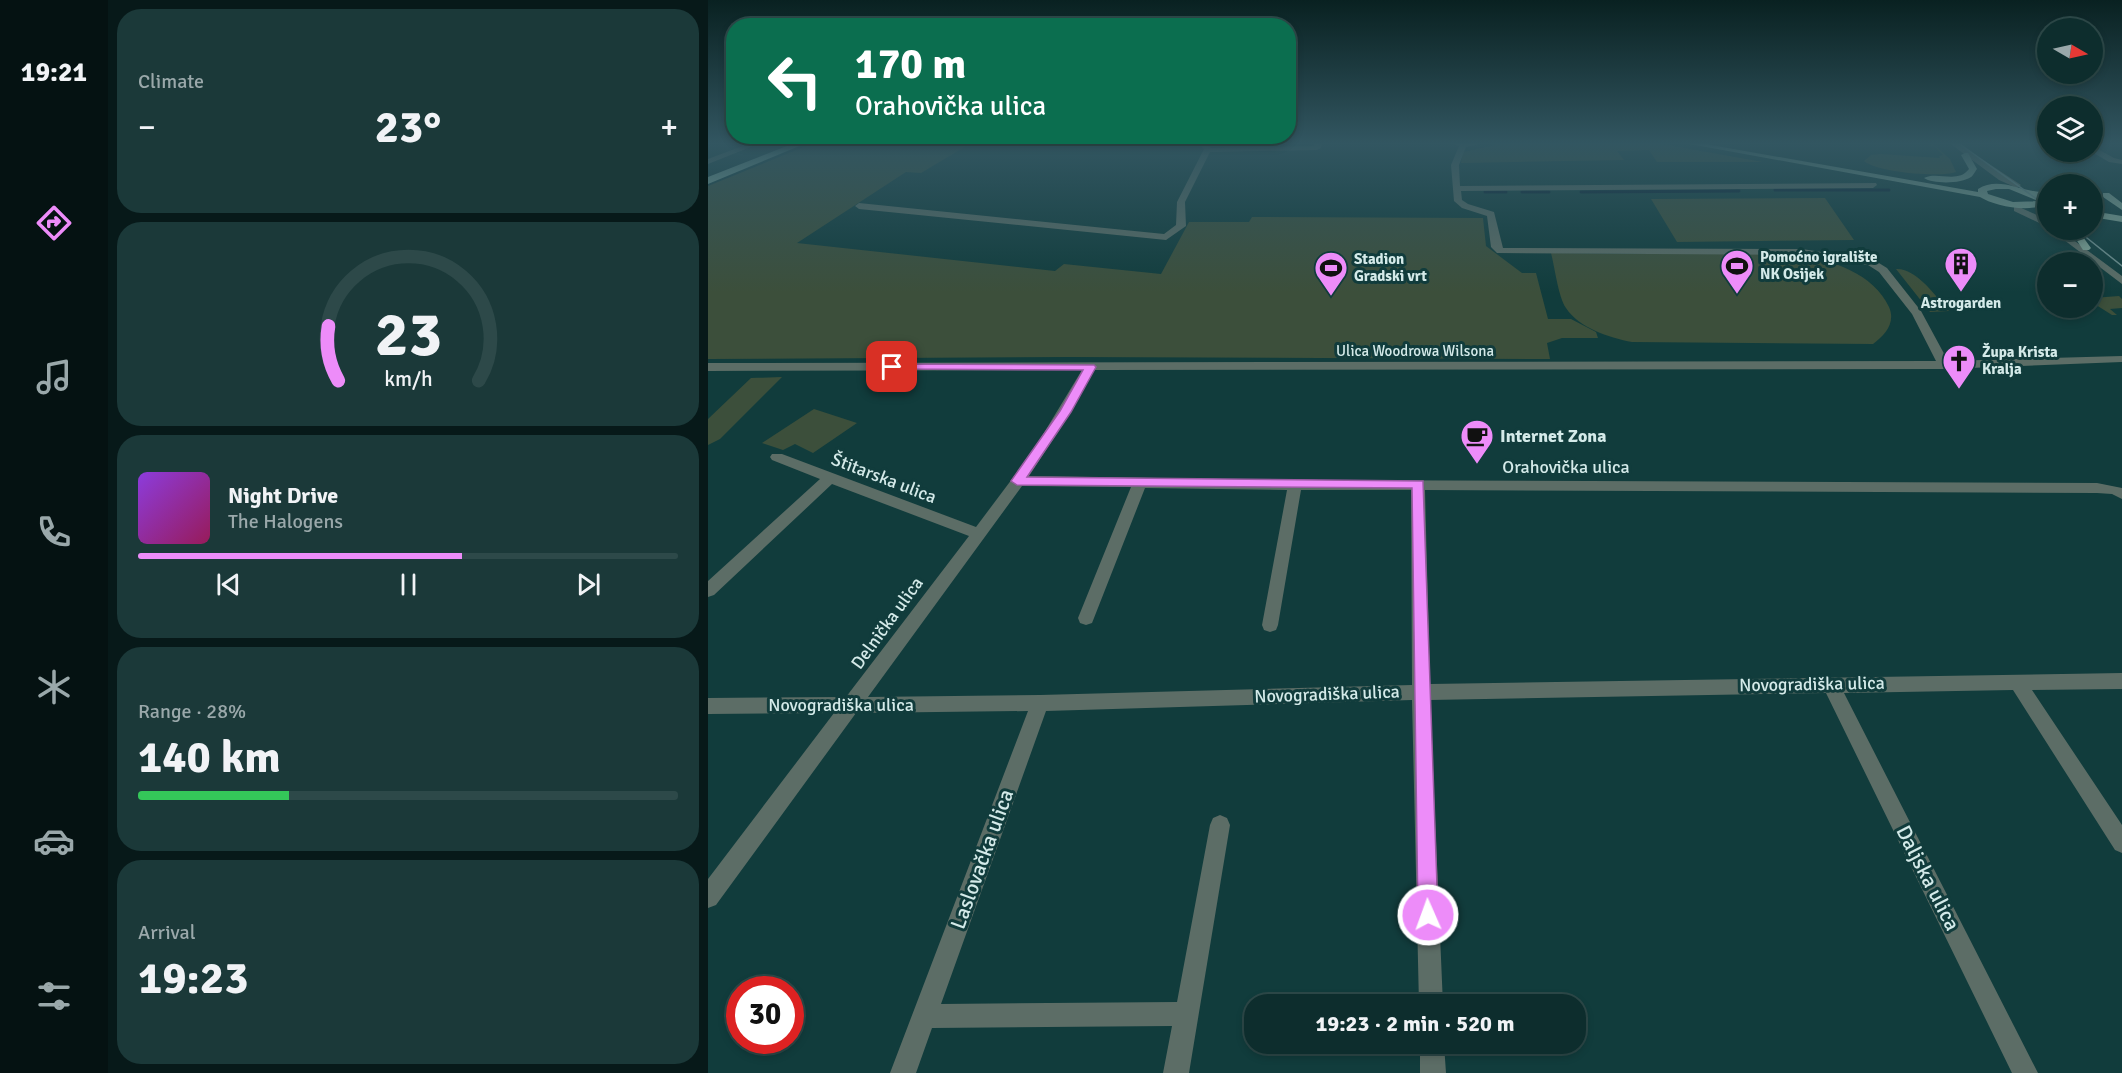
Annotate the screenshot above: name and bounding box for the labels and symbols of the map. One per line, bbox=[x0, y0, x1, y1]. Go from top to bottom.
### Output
north arrow bbox=[2037, 18, 2103, 84]
building icon: Astrogarden bbox=[1943, 246, 1979, 293]
sports icon: Pomoćno igralište NK Osijek bbox=[1719, 248, 1755, 295]
place label: Pomoćno igralište NK Osijek bbox=[1760, 248, 1877, 283]
sports icon: Stadion Gradski vrt bbox=[1313, 250, 1349, 297]
place label: Stadion Gradski vrt bbox=[1354, 250, 1427, 285]
place label: Astrogarden bbox=[1921, 294, 2001, 312]
pin bbox=[866, 341, 917, 392]
street label: Ulica Woodrowa Wilsona bbox=[1336, 342, 1494, 360]
place label: Župa Krista Kralja bbox=[1982, 342, 2058, 378]
church icon: Župa Krista Kralja bbox=[1941, 343, 1977, 390]
cafe icon: Internet Zona bbox=[1459, 418, 1495, 465]
place label: Internet Zona bbox=[1500, 425, 1606, 447]
street label: Štitarska ulica bbox=[828, 448, 940, 508]
street label: Orahovička ulica bbox=[1502, 456, 1630, 478]
street label: Delnička ulica bbox=[846, 573, 928, 673]
street label: Novogradiška ulica bbox=[1739, 672, 1885, 696]
street label: Novogradiška ulica bbox=[1254, 680, 1400, 708]
street label: Novogradiška ulica bbox=[768, 694, 914, 716]
street label: Laslovačka ulica bbox=[945, 786, 1019, 932]
street label: Daljska ulica bbox=[1890, 821, 1966, 935]
position arrow bbox=[1396, 883, 1460, 947]
speed limit sign: 30 bbox=[726, 976, 804, 1054]

